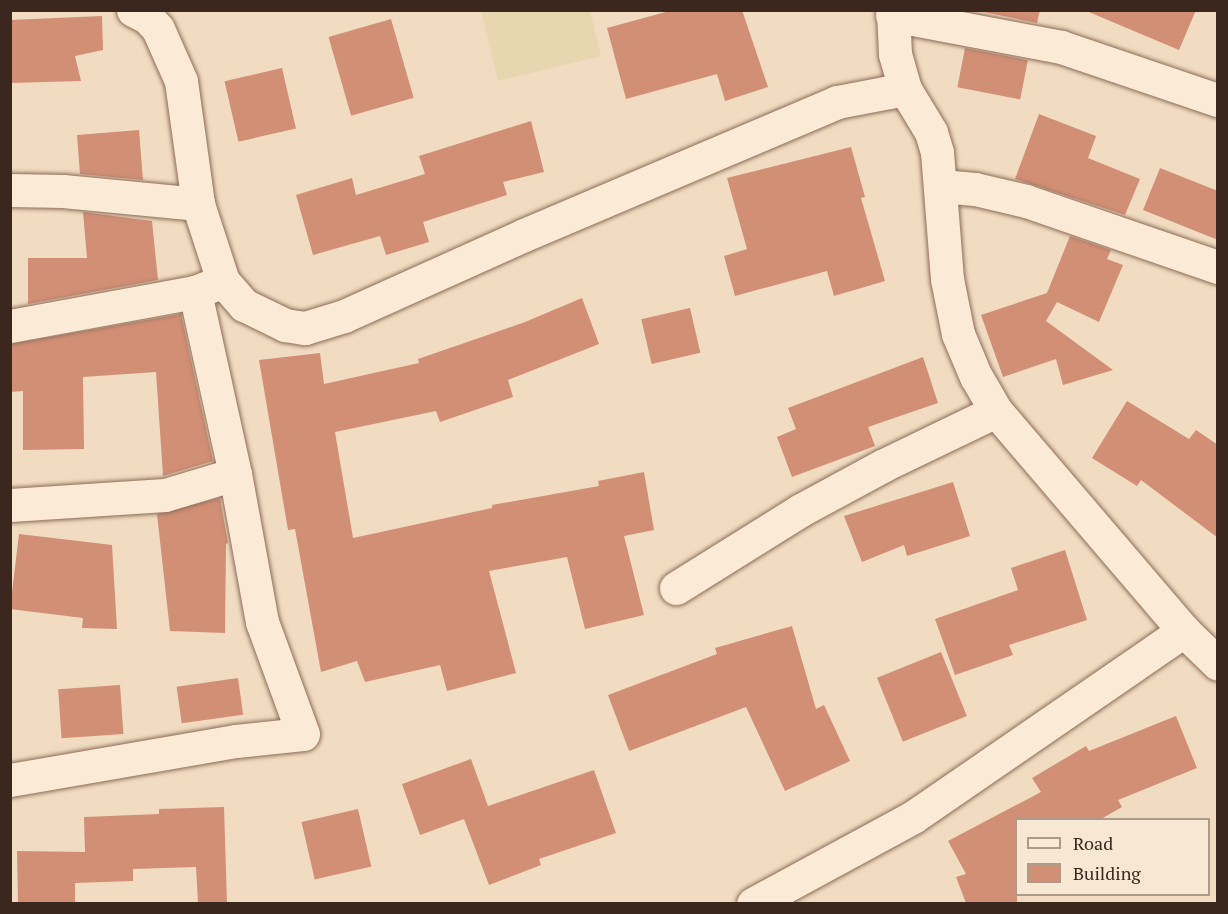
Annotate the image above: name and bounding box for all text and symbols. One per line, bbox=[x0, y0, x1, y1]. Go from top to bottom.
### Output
legend bbox=[1015, 818, 1210, 896]
text: Road bbox=[1073, 831, 1113, 855]
text: Building bbox=[1073, 861, 1141, 885]

